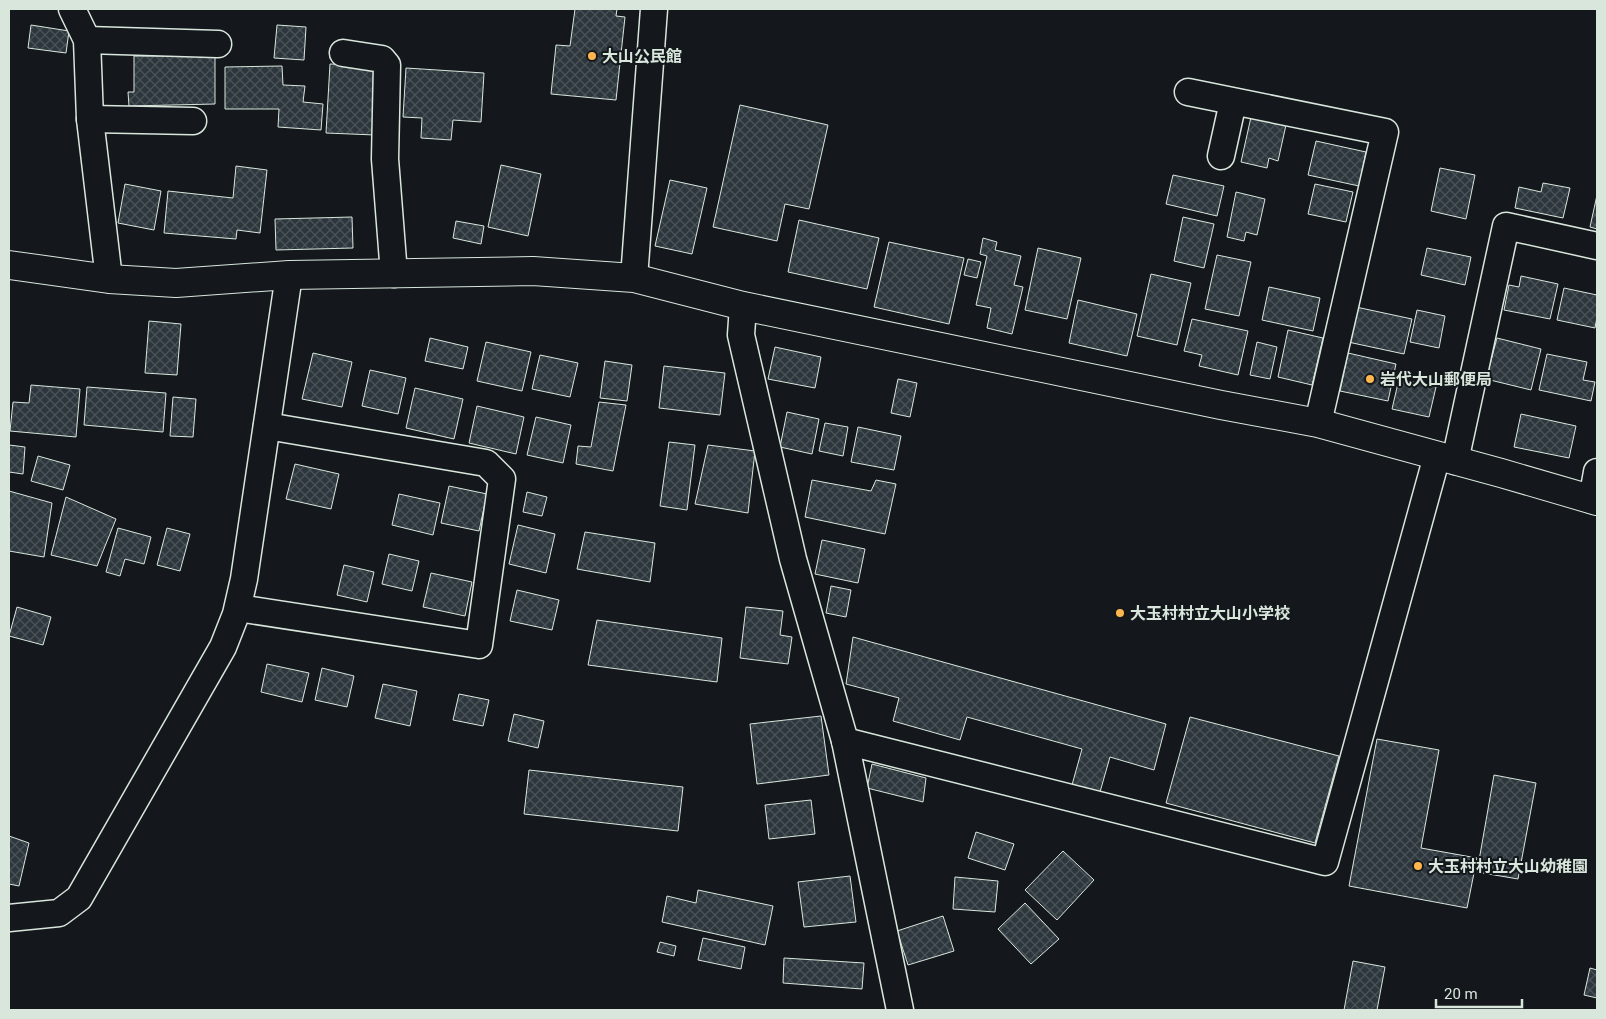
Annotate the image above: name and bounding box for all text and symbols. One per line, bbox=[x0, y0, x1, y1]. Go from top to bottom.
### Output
place label: 大山公民館 bbox=[602, 47, 682, 66]
marker: 大山公民館 bbox=[586, 50, 598, 62]
place label: 岩代大山郵便局 bbox=[1380, 370, 1492, 389]
marker: 岩代大山郵便局 bbox=[1364, 373, 1376, 385]
place label: 大玉村村立大山小学校 bbox=[1130, 604, 1290, 623]
marker: 大玉村村立大山小学校 bbox=[1114, 607, 1126, 619]
place label: 大玉村村立大山幼稚園 bbox=[1428, 857, 1588, 876]
marker: 大玉村村立大山幼稚園 bbox=[1412, 860, 1424, 872]
scale bar bbox=[1436, 976, 1522, 1008]
text: 20 m bbox=[1444, 985, 1478, 1003]

